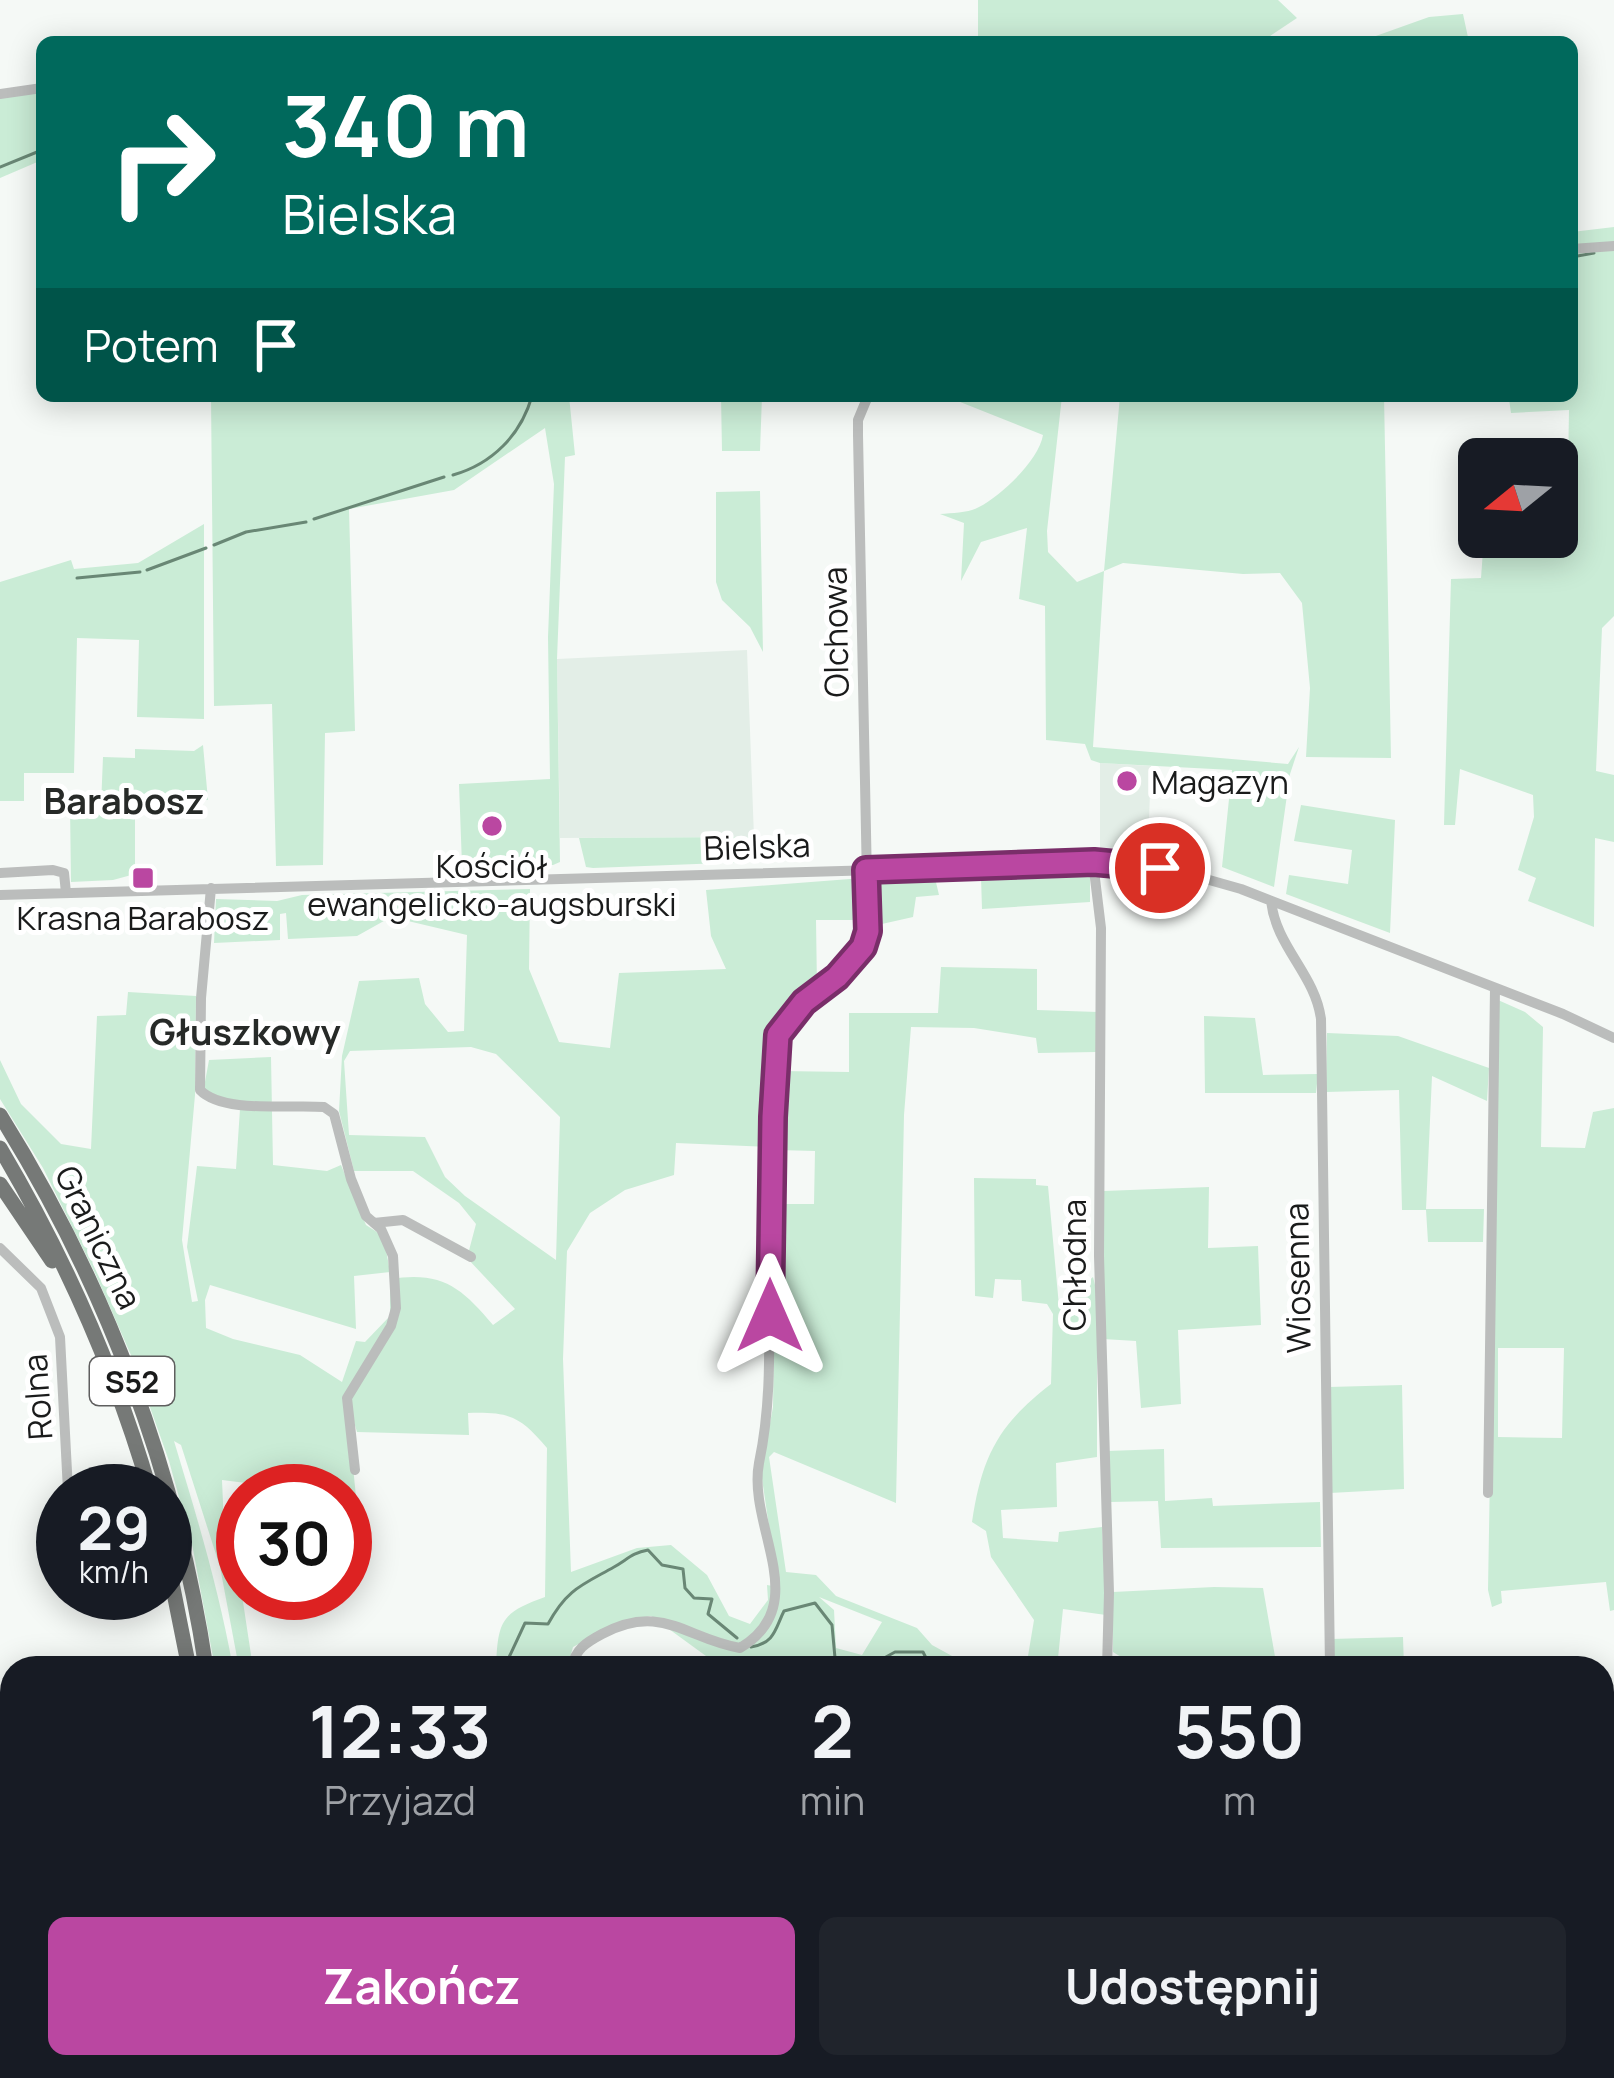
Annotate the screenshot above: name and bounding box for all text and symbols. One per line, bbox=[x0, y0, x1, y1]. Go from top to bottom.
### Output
text: 340 m bbox=[282, 67, 530, 182]
icon: right bbox=[84, 84, 240, 240]
text: Bielska bbox=[282, 176, 457, 250]
icon: arrive bbox=[243, 312, 309, 378]
text: Potem bbox=[84, 314, 219, 376]
north arrow bbox=[1458, 438, 1578, 558]
map controls bbox=[1458, 438, 1578, 558]
street label: Olchowa bbox=[811, 566, 859, 698]
place label: Magazyn bbox=[1151, 759, 1289, 804]
marker: Magazyn bbox=[1114, 768, 1140, 794]
district label: Barabosz bbox=[44, 776, 204, 825]
marker: Kościół ewangelicko-augsburski bbox=[479, 813, 505, 839]
pin bbox=[1109, 817, 1211, 919]
street label: Bielska bbox=[703, 822, 811, 870]
icon: arrive bbox=[1127, 835, 1193, 901]
place label: Kościół ewangelicko-augsburski bbox=[307, 843, 677, 926]
marker: Krasna Barabosz bbox=[130, 865, 156, 891]
place label: Krasna Barabosz bbox=[17, 895, 269, 940]
district label: Głuszkowy bbox=[149, 1007, 341, 1056]
street label: Graniczna bbox=[45, 1158, 153, 1316]
street label: Chłodna bbox=[1051, 1199, 1096, 1331]
street label: Wiosenna bbox=[1273, 1202, 1321, 1354]
position arrow bbox=[707, 1253, 833, 1379]
street label: Rolna bbox=[12, 1353, 62, 1441]
road number: S52 bbox=[90, 1357, 174, 1405]
speed limit sign: 30 bbox=[216, 1464, 372, 1620]
text: 29 bbox=[77, 1486, 151, 1568]
text: km/h bbox=[79, 1551, 149, 1592]
text: 12:33 bbox=[309, 1681, 491, 1780]
text: 2 bbox=[811, 1681, 854, 1780]
text: 550 bbox=[1174, 1681, 1305, 1780]
text: Przyjazd bbox=[324, 1773, 476, 1827]
text: min bbox=[800, 1773, 865, 1827]
text: m bbox=[1223, 1773, 1256, 1827]
button: Zakończ bbox=[48, 1917, 795, 2055]
button: Udostępnij bbox=[819, 1917, 1566, 2055]

